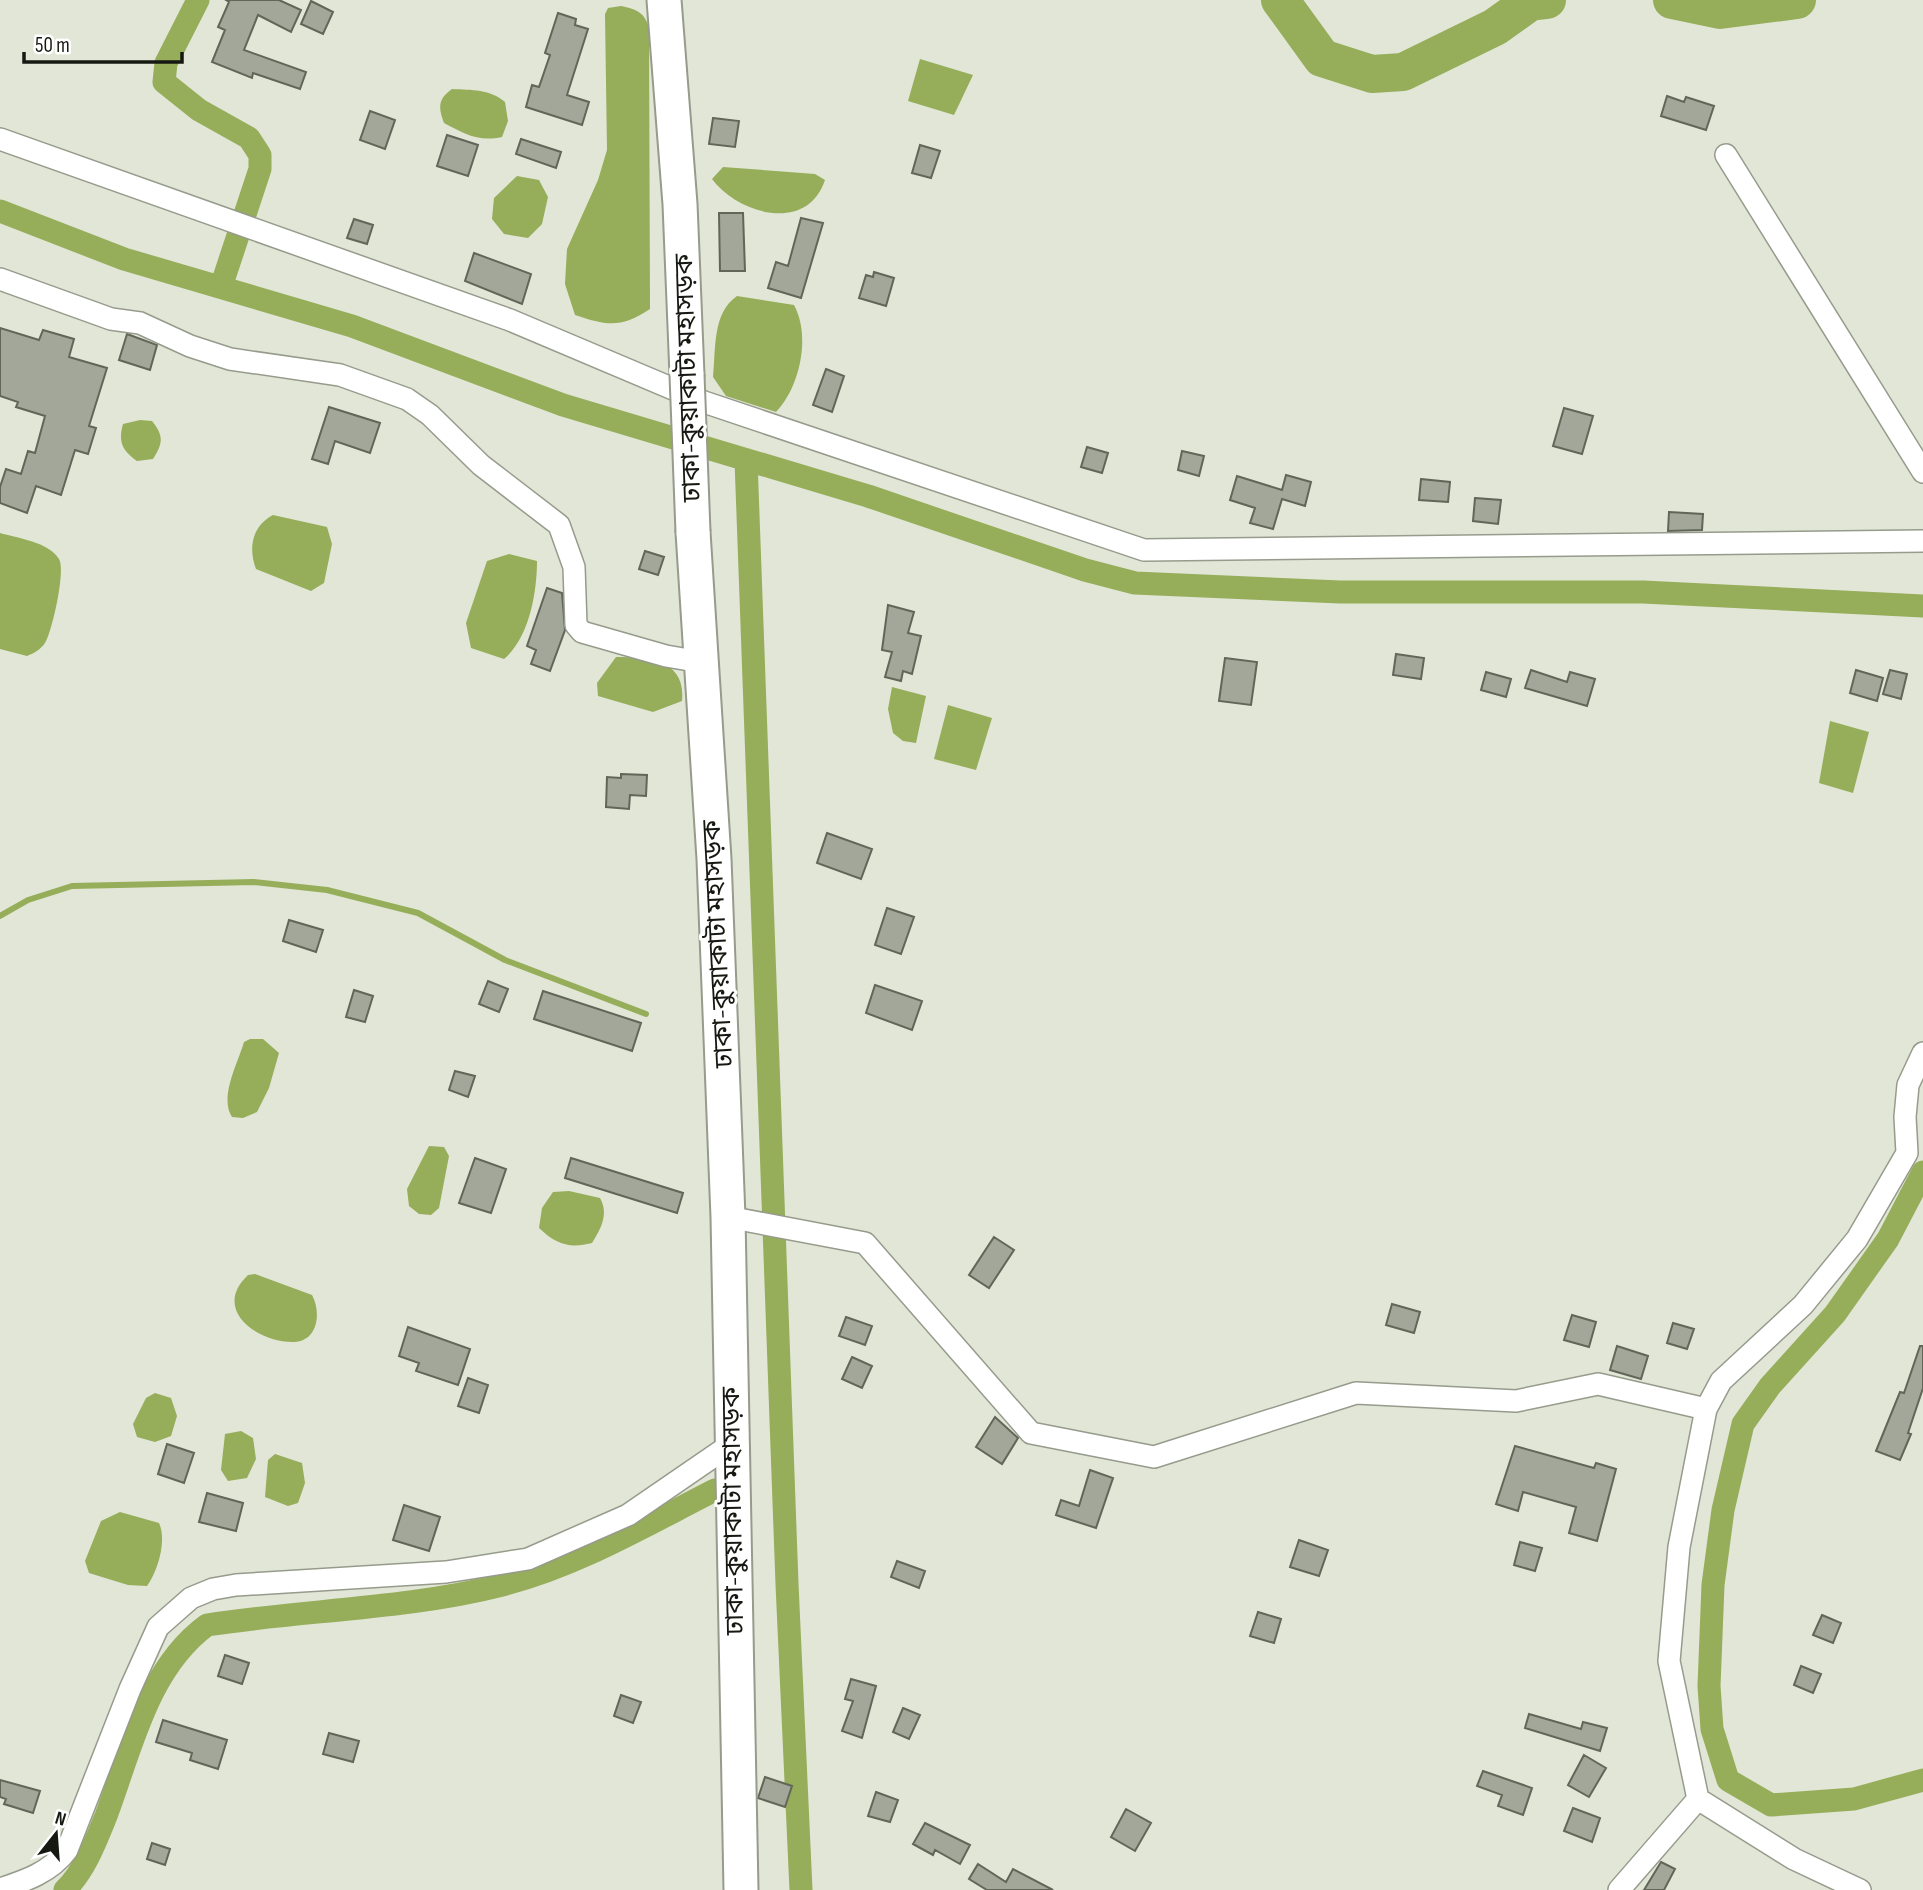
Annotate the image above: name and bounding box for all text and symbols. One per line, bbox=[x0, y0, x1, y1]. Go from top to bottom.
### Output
scale bar bbox=[24, 21, 182, 65]
text: 50 m bbox=[35, 33, 70, 58]
street label: ঢাকা-কুয়াকাটা মহাসড়ক bbox=[669, 252, 708, 504]
street label: ঢাকা-কুয়াকাটা মহাসড়ক bbox=[696, 818, 741, 1070]
street label: ঢাকা-কুয়াকাটা মহাসড়ক bbox=[716, 1386, 751, 1636]
north arrow bbox=[21, 1799, 91, 1869]
text: N bbox=[52, 1807, 69, 1832]

